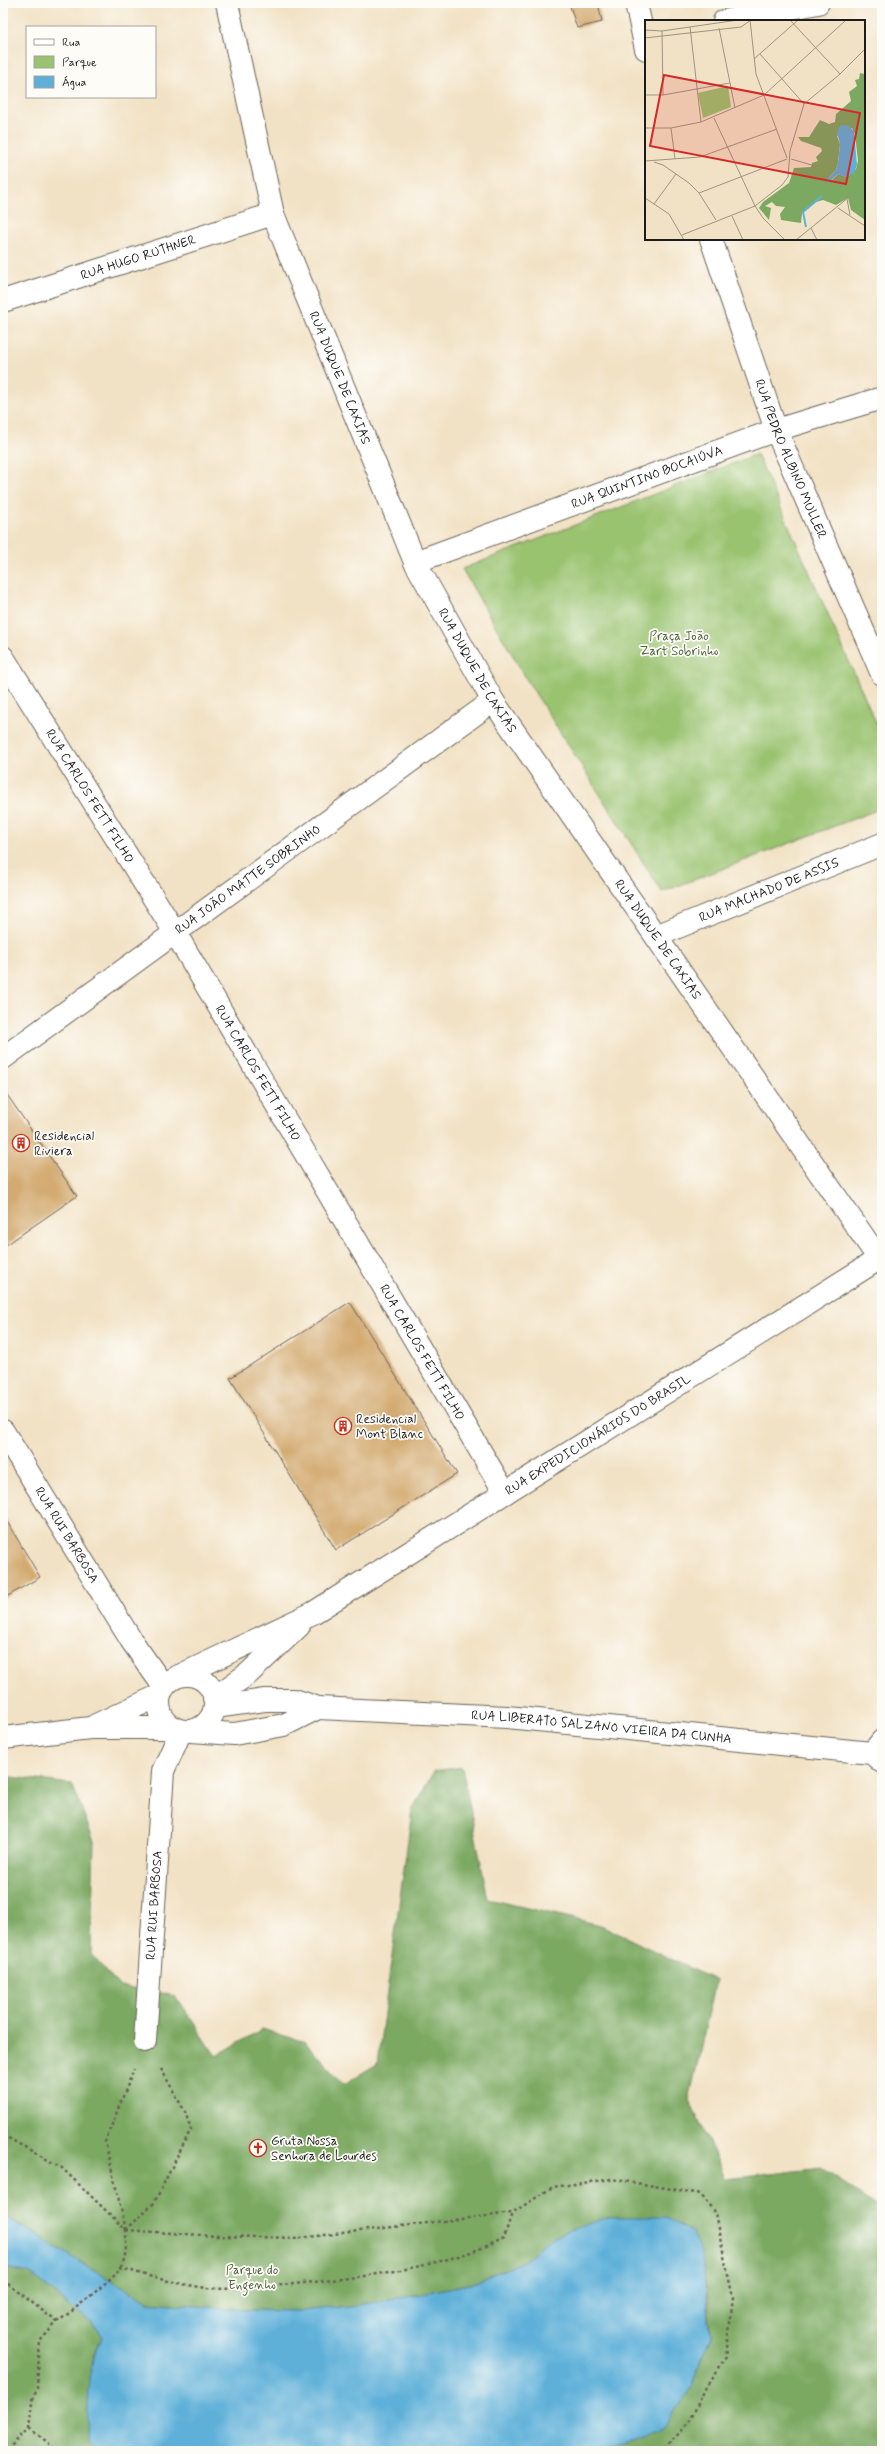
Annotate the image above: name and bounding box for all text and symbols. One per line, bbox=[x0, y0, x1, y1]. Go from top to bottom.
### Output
inset map bbox=[645, 20, 865, 240]
legend bbox=[26, 26, 156, 98]
text: Rua bbox=[62, 35, 80, 51]
text: Parque bbox=[62, 55, 97, 71]
text: Água bbox=[62, 75, 86, 91]
street label: RUA HUGO RUTHNER bbox=[78, 231, 198, 284]
street label: RUA DUQUE DE CAXIAS bbox=[305, 309, 375, 447]
street label: RUA PEDRO ALBINO MULLER bbox=[751, 377, 831, 542]
street label: RUA QUINTINO BOCAIÚVA bbox=[569, 442, 725, 513]
street label: RUA DUQUE DE CAXIAS bbox=[434, 605, 521, 736]
park label: Praça João Zart Sobrinho bbox=[640, 628, 719, 660]
street label: RUA CARLOS FETT FILHO bbox=[42, 726, 138, 866]
street label: RUA JOÃO MATTE SOBRINHO bbox=[172, 821, 324, 938]
street label: RUA MACHADO DE ASSIS bbox=[697, 854, 842, 926]
street label: RUA DUQUE DE CAXIAS bbox=[610, 876, 705, 1003]
street label: RUA CARLOS FETT FILHO bbox=[211, 1002, 305, 1144]
place label: Residencial Riviera bbox=[34, 1128, 95, 1160]
building icon: Residencial Riviera bbox=[11, 1133, 31, 1153]
street label: RUA CARLOS FETT FILHO bbox=[376, 1281, 469, 1423]
street label: RUA EXPEDICIONÁRIOS DO BRASIL bbox=[502, 1370, 694, 1499]
place label: Residencial Mont Blanc bbox=[356, 1411, 423, 1443]
building icon: Residencial Mont Blanc bbox=[333, 1416, 353, 1436]
street label: RUA RUI BARBOSA bbox=[31, 1484, 103, 1586]
street label: RUA LIBERATO SALZANO VIEIRA DA CUNHA bbox=[471, 1707, 732, 1748]
street label: RUA RUI BARBOSA bbox=[142, 1850, 166, 1961]
place label: Gruta Nossa Senhora de Lourdes bbox=[271, 2133, 377, 2165]
church icon: Gruta Nossa Senhora de Lourdes bbox=[248, 2138, 268, 2158]
park label: Parque do Engenho bbox=[226, 2262, 279, 2296]

